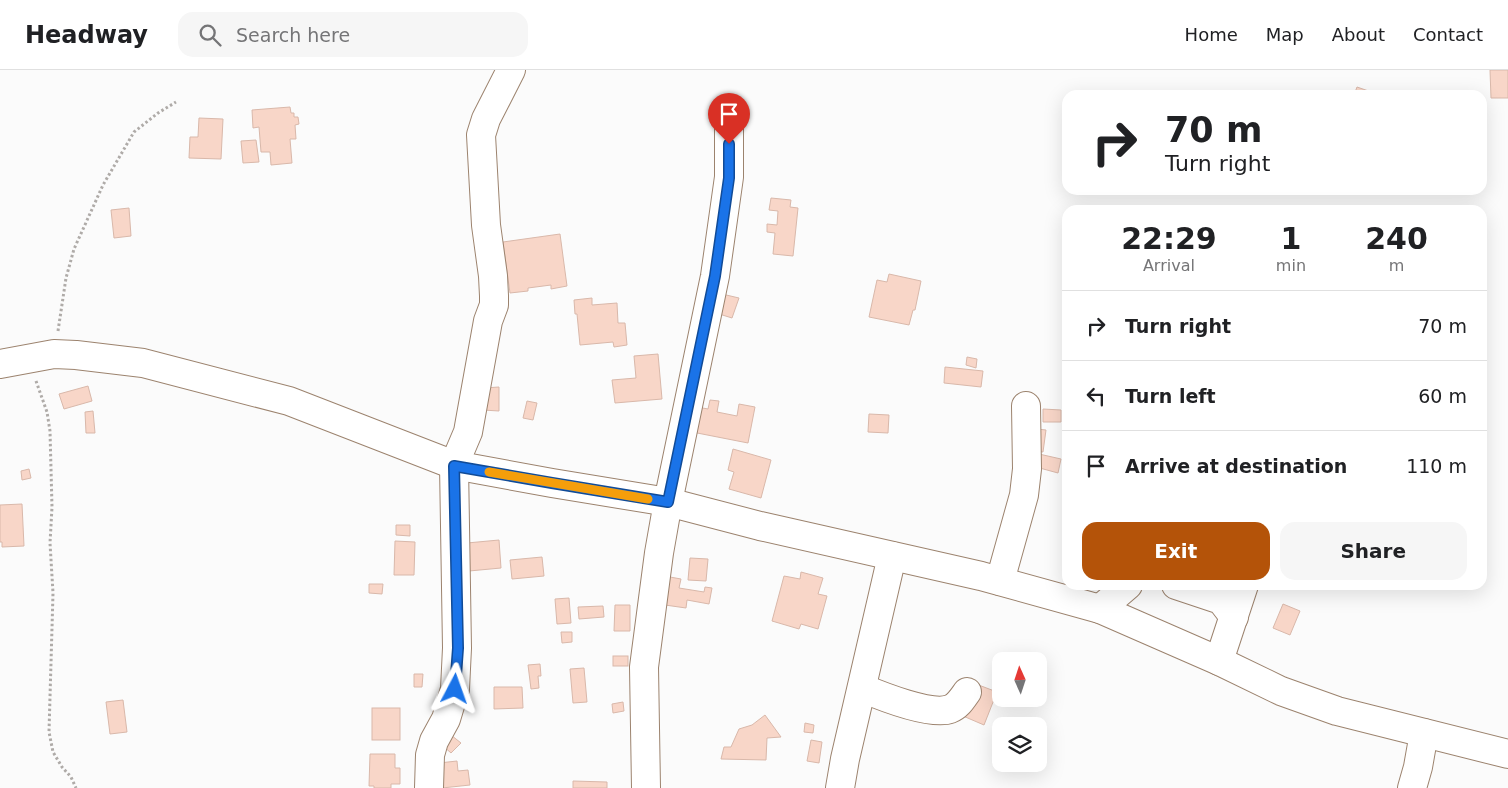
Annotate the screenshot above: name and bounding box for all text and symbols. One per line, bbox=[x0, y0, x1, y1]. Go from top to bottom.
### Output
search box bbox=[178, 12, 528, 57]
text: Headway bbox=[25, 21, 148, 49]
icon: search bbox=[196, 21, 224, 49]
text: Search here bbox=[236, 24, 350, 46]
text: Home bbox=[1185, 24, 1238, 45]
text: Map bbox=[1266, 24, 1304, 45]
text: About bbox=[1332, 24, 1385, 45]
text: Contact bbox=[1413, 24, 1483, 45]
pin bbox=[708, 93, 750, 144]
icon: arrive bbox=[715, 100, 743, 128]
icon: right bbox=[1082, 110, 1147, 175]
text: 70 m bbox=[1165, 110, 1262, 150]
text: Turn right bbox=[1165, 151, 1270, 176]
text: 22:29 bbox=[1121, 221, 1217, 256]
text: 1 bbox=[1280, 221, 1301, 256]
text: 240 bbox=[1365, 221, 1428, 256]
text: Arrival bbox=[1143, 256, 1195, 275]
text: min bbox=[1276, 256, 1306, 275]
text: m bbox=[1389, 256, 1404, 275]
icon: right bbox=[1082, 312, 1110, 340]
text: Turn right bbox=[1125, 315, 1231, 337]
text: 70 m bbox=[1418, 315, 1467, 337]
icon: left bbox=[1082, 382, 1110, 410]
text: Turn left bbox=[1125, 385, 1216, 407]
text: 60 m bbox=[1418, 385, 1467, 407]
icon: arrive bbox=[1082, 452, 1110, 480]
text: Arrive at destination bbox=[1125, 455, 1347, 477]
text: 110 m bbox=[1406, 455, 1467, 477]
button: Exit bbox=[1082, 522, 1270, 580]
button: Share bbox=[1280, 522, 1467, 580]
north arrow bbox=[992, 652, 1048, 708]
map controls bbox=[992, 652, 1047, 772]
position arrow bbox=[428, 662, 480, 714]
button: layers bbox=[992, 717, 1047, 772]

